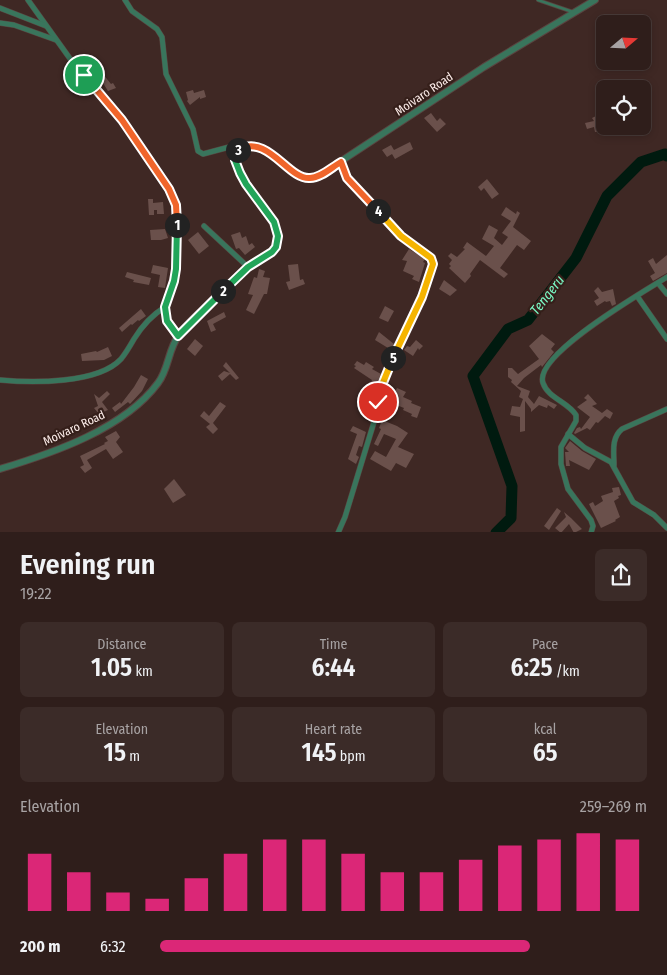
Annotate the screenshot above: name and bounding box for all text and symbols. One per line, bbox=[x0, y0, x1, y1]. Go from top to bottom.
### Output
north arrow bbox=[596, 15, 651, 70]
map controls bbox=[596, 15, 651, 135]
pin bbox=[63, 54, 105, 96]
icon: arrive bbox=[70, 61, 98, 89]
street label: Moivaro Road bbox=[392, 70, 456, 118]
button: locate bbox=[596, 80, 651, 135]
pin: 3 bbox=[226, 138, 250, 162]
text: 3 bbox=[235, 142, 242, 159]
pin: 4 bbox=[366, 198, 390, 224]
text: 4 bbox=[375, 203, 382, 220]
pin: 1 bbox=[164, 212, 190, 238]
text: 1 bbox=[175, 217, 180, 234]
water label: Tengeru bbox=[527, 272, 568, 319]
pin: 2 bbox=[210, 278, 236, 304]
text: 2 bbox=[220, 283, 227, 300]
pin: 5 bbox=[380, 346, 406, 370]
text: 5 bbox=[390, 350, 397, 367]
pin bbox=[357, 381, 399, 423]
icon: check bbox=[364, 388, 392, 416]
street label: Moivaro Road bbox=[41, 408, 107, 448]
text: Evening run bbox=[20, 548, 155, 581]
button: share bbox=[595, 549, 647, 601]
text: 19:22 bbox=[20, 584, 52, 603]
text: Distance bbox=[97, 636, 146, 653]
text: Time bbox=[320, 636, 347, 653]
text: Pace bbox=[532, 636, 558, 653]
text: 1.05 bbox=[91, 653, 132, 683]
text: 6:44 bbox=[312, 653, 355, 683]
text: 6:25 bbox=[511, 653, 553, 683]
text: km bbox=[132, 663, 153, 680]
text: /km bbox=[553, 663, 580, 680]
text: Elevation bbox=[95, 721, 148, 738]
text: Heart rate bbox=[305, 721, 362, 738]
text: kcal bbox=[534, 721, 557, 738]
text: 15 bbox=[104, 738, 126, 768]
text: 145 bbox=[302, 738, 336, 768]
text: 65 bbox=[533, 738, 558, 768]
text: m bbox=[126, 748, 140, 765]
text: bpm bbox=[336, 748, 365, 765]
text: Elevation bbox=[20, 797, 80, 816]
text: 259–269 m bbox=[580, 797, 647, 816]
text: 200 m bbox=[20, 937, 60, 956]
text: 6:32 bbox=[100, 937, 126, 956]

